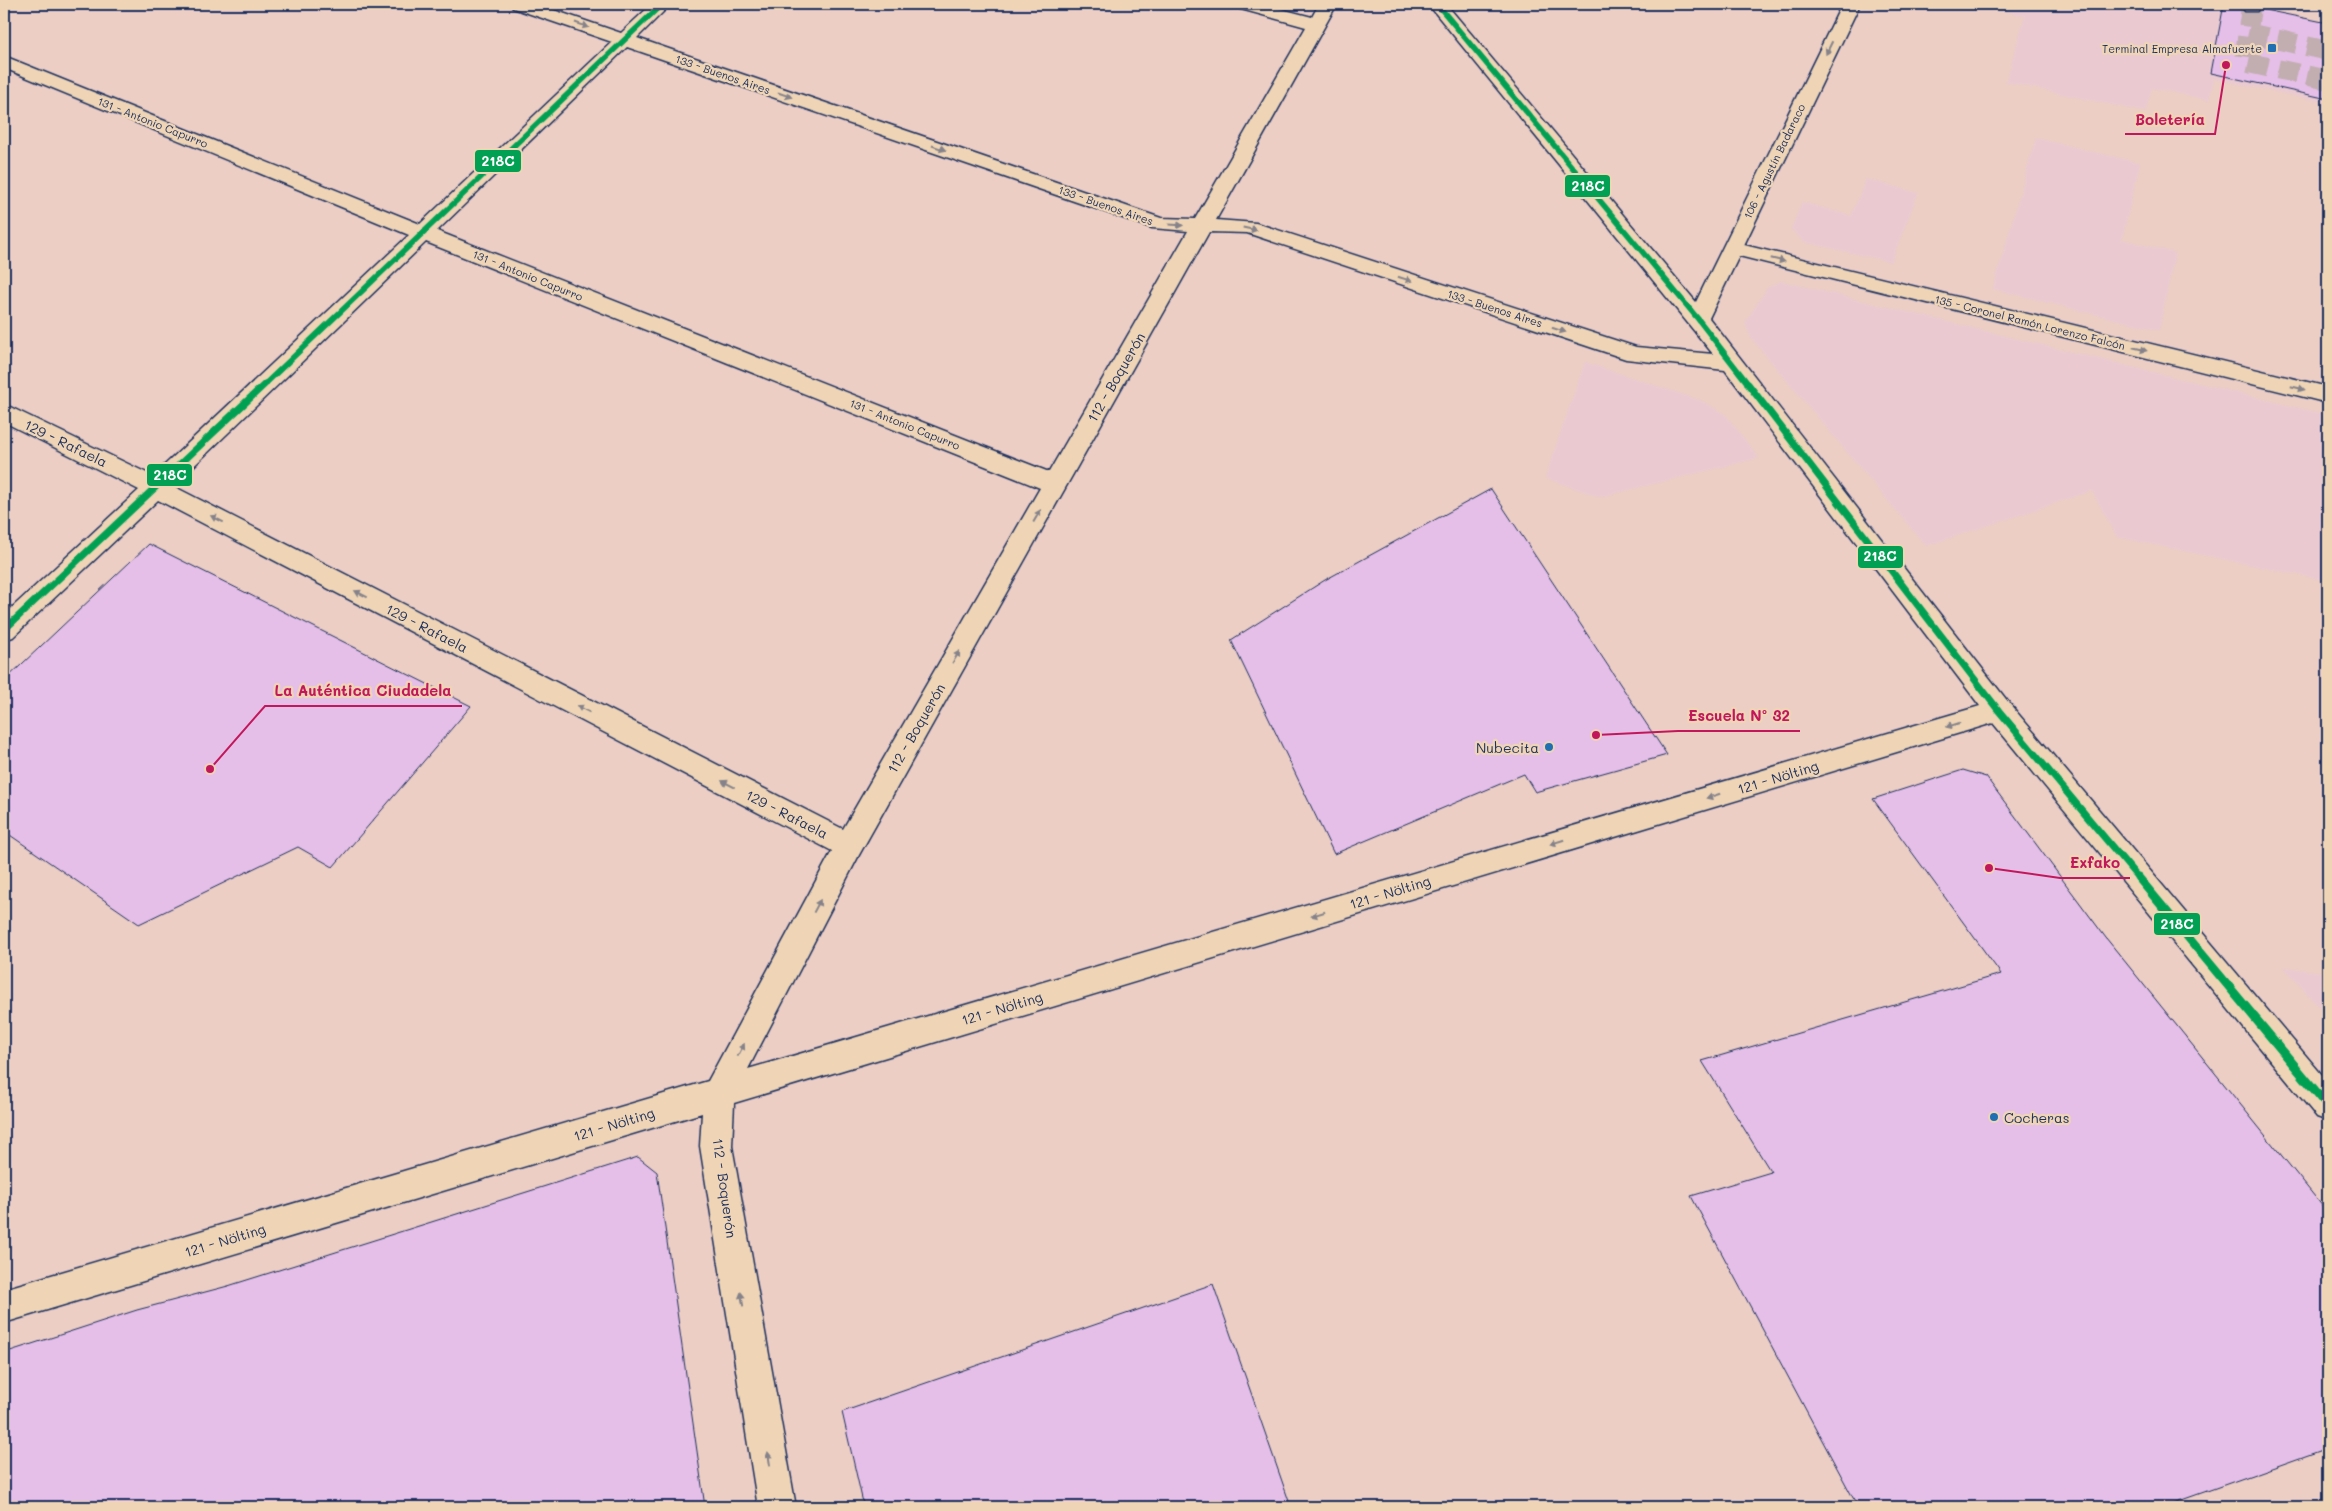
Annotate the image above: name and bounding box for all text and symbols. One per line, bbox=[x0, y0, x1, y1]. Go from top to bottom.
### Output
one-way arrow bbox=[575, 22, 590, 30]
one-way arrow bbox=[1825, 40, 1833, 55]
place label: Terminal Empresa Almafuerte bbox=[2102, 41, 2262, 56]
marker: Terminal Empresa Almafuerte bbox=[2266, 42, 2278, 54]
street label: 133 - Buenos Aires bbox=[674, 51, 772, 97]
one-way arrow bbox=[778, 91, 793, 99]
street label: 131 - Antonio Capurro bbox=[96, 93, 211, 151]
street label: 106 - Agustín Badaraco bbox=[1740, 101, 1809, 221]
callout: Boletería bbox=[2125, 104, 2215, 134]
text: Boletería bbox=[2135, 109, 2205, 129]
one-way arrow bbox=[932, 144, 947, 152]
line badge: 218C bbox=[474, 149, 522, 173]
text: 218C bbox=[481, 151, 515, 170]
line badge: 218C bbox=[1564, 174, 1611, 198]
text: 218C bbox=[1571, 176, 1605, 195]
street label: 133 - Buenos Aires bbox=[1057, 182, 1155, 228]
one-way arrow bbox=[1168, 221, 1184, 229]
one-way arrow bbox=[1243, 225, 1259, 233]
street label: 131 - Antonio Capurro bbox=[471, 246, 586, 304]
one-way arrow bbox=[1771, 256, 1786, 264]
one-way arrow bbox=[1397, 275, 1412, 283]
street label: 133 - Buenos Aires bbox=[1445, 286, 1545, 330]
street label: 135 - Coronel Ramón Lorenzo Falcón bbox=[1933, 291, 2127, 353]
one-way arrow bbox=[1552, 326, 1567, 334]
street label: 112 - Boquerón bbox=[1083, 329, 1149, 425]
one-way arrow bbox=[2132, 345, 2147, 353]
one-way arrow bbox=[2290, 384, 2305, 392]
street label: 131 - Antonio Capurro bbox=[848, 395, 963, 453]
street label: 129 - Rafaela bbox=[21, 415, 111, 471]
line badge: 218C bbox=[146, 463, 193, 487]
text: 218C bbox=[153, 465, 187, 484]
one-way arrow bbox=[1032, 510, 1041, 523]
one-way arrow bbox=[210, 515, 224, 523]
line badge: 218C bbox=[1857, 545, 1904, 569]
text: 218C bbox=[1863, 546, 1897, 565]
one-way arrow bbox=[354, 590, 369, 598]
street label: 129 - Rafaela bbox=[383, 599, 471, 657]
one-way arrow bbox=[952, 651, 961, 664]
callout: La Auténtica Ciudadela bbox=[265, 676, 462, 706]
text: La Auténtica Ciudadela bbox=[274, 680, 452, 700]
street label: 112 - Boquerón bbox=[883, 680, 949, 776]
callout: Escuela Nº 32 bbox=[1678, 701, 1800, 731]
one-way arrow bbox=[576, 705, 591, 713]
text: Escuela Nº 32 bbox=[1688, 705, 1790, 725]
one-way arrow bbox=[1945, 721, 1960, 729]
place label: Nubecita bbox=[1476, 738, 1539, 757]
marker: Nubecita bbox=[1543, 741, 1555, 753]
street label: 121 - Nölting bbox=[1735, 756, 1821, 798]
one-way arrow bbox=[721, 780, 735, 788]
street label: 129 - Rafaela bbox=[743, 785, 831, 843]
one-way arrow bbox=[1705, 792, 1720, 800]
one-way arrow bbox=[1550, 839, 1565, 847]
callout: Exfako bbox=[2060, 848, 2130, 878]
text: Exfako bbox=[2070, 852, 2120, 872]
street label: 121 - Nölting bbox=[1347, 871, 1433, 913]
one-way arrow bbox=[813, 899, 821, 914]
one-way arrow bbox=[1310, 910, 1325, 918]
line badge: 218C bbox=[2153, 912, 2201, 936]
text: 218C bbox=[2160, 914, 2194, 933]
street label: 121 - Nölting bbox=[959, 987, 1045, 1029]
one-way arrow bbox=[737, 1043, 745, 1057]
street label: 121 - Nölting bbox=[571, 1103, 657, 1145]
place label: Cocheras bbox=[2004, 1108, 2070, 1127]
marker: Cocheras bbox=[1988, 1111, 2000, 1123]
street label: 112 - Boquerón bbox=[709, 1137, 741, 1239]
street label: 121 - Nölting bbox=[182, 1219, 268, 1261]
one-way arrow bbox=[738, 1291, 746, 1307]
one-way arrow bbox=[764, 1451, 772, 1467]

